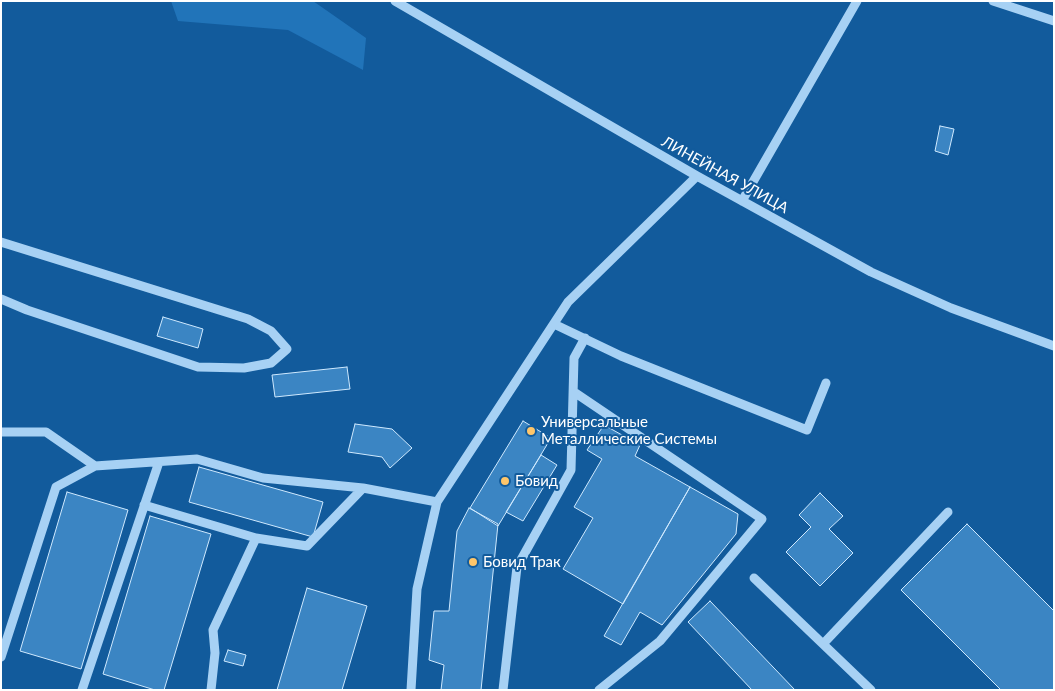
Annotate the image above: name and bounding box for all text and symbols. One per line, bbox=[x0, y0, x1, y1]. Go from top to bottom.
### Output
street label: ЛИНЕЙНАЯ УЛИЦА bbox=[659, 133, 791, 217]
place label: Универсальные Металлические Системы bbox=[541, 413, 717, 448]
marker: Универсальные Металлические Системы bbox=[525, 425, 537, 437]
place label: Бовид bbox=[515, 472, 558, 490]
marker: Бовид bbox=[499, 475, 511, 487]
place label: Бовид Трак bbox=[483, 553, 561, 571]
marker: Бовид Трак bbox=[467, 556, 479, 568]

